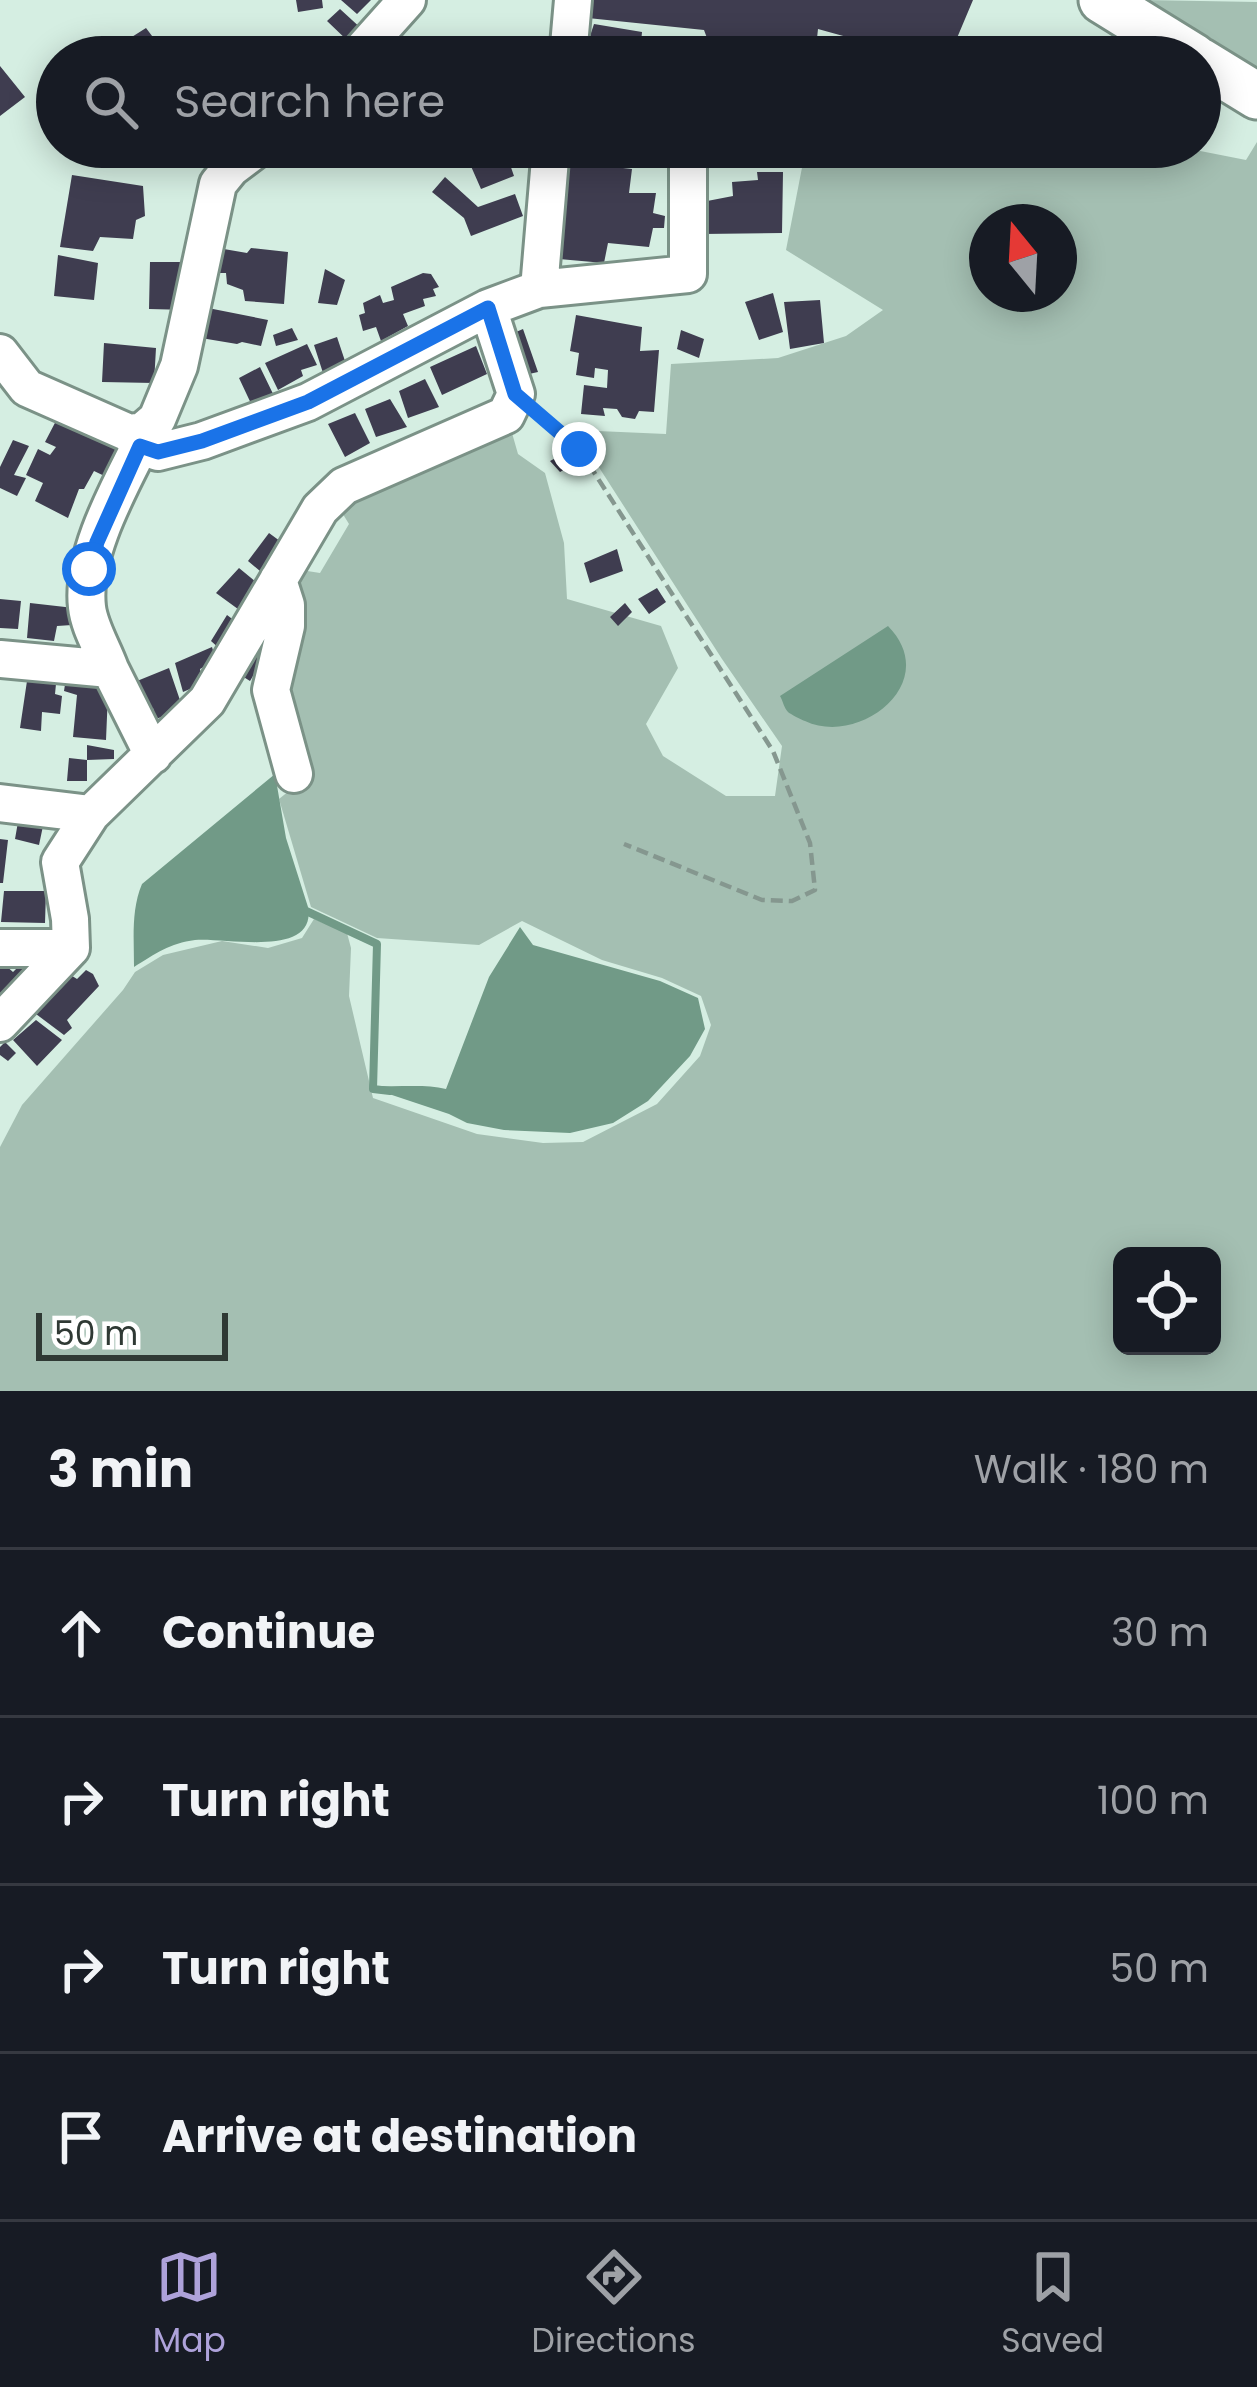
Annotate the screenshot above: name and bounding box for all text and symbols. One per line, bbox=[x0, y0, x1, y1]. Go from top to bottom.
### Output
search box bbox=[36, 36, 1221, 168]
icon: search bbox=[78, 69, 144, 135]
text: Search here bbox=[174, 70, 445, 133]
north arrow bbox=[969, 204, 1077, 312]
route end bbox=[552, 422, 606, 476]
route start bbox=[62, 542, 116, 596]
map controls bbox=[1113, 1247, 1221, 1355]
button: locate bbox=[1113, 1247, 1221, 1355]
scale bar bbox=[36, 1307, 228, 1360]
text: 50 m bbox=[54, 1310, 138, 1357]
text: 3 min bbox=[48, 1433, 193, 1505]
text: Walk · 180 m bbox=[974, 1442, 1209, 1497]
icon: ahead bbox=[48, 1600, 114, 1666]
text: Continue bbox=[162, 1601, 375, 1664]
text: 30 m bbox=[1111, 1605, 1209, 1660]
icon: right bbox=[48, 1768, 114, 1834]
text: Turn right bbox=[162, 1769, 390, 1832]
text: 100 m bbox=[1097, 1773, 1209, 1828]
icon: right bbox=[48, 1936, 114, 2002]
text: Turn right bbox=[162, 1937, 390, 2000]
text: 50 m bbox=[1109, 1941, 1209, 1996]
icon: arrive bbox=[48, 2104, 114, 2170]
text: Arrive at destination bbox=[162, 2105, 637, 2168]
tab: Map bbox=[153, 2244, 226, 2366]
tab: Directions bbox=[532, 2244, 695, 2366]
tab: Saved bbox=[1001, 2244, 1104, 2366]

